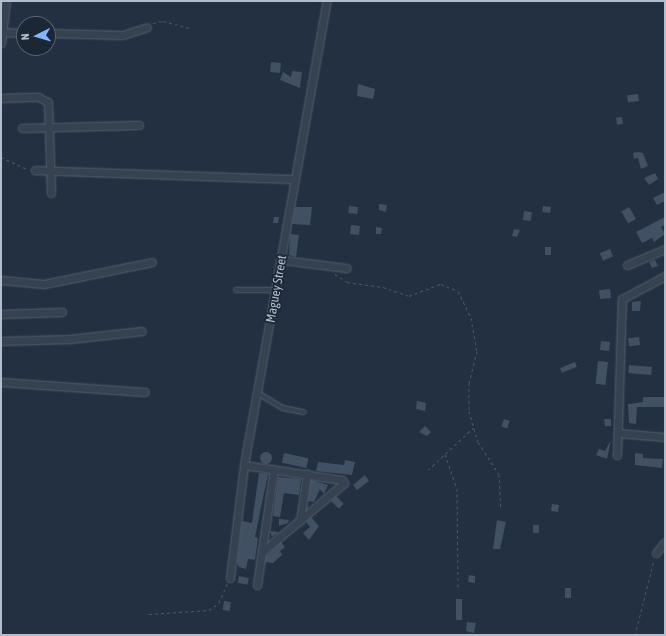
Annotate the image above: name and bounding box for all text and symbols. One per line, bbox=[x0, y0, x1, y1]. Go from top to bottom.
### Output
north arrow bbox=[16, 16, 56, 56]
text: N bbox=[19, 33, 31, 41]
street label: Maguey Street bbox=[263, 254, 291, 324]

